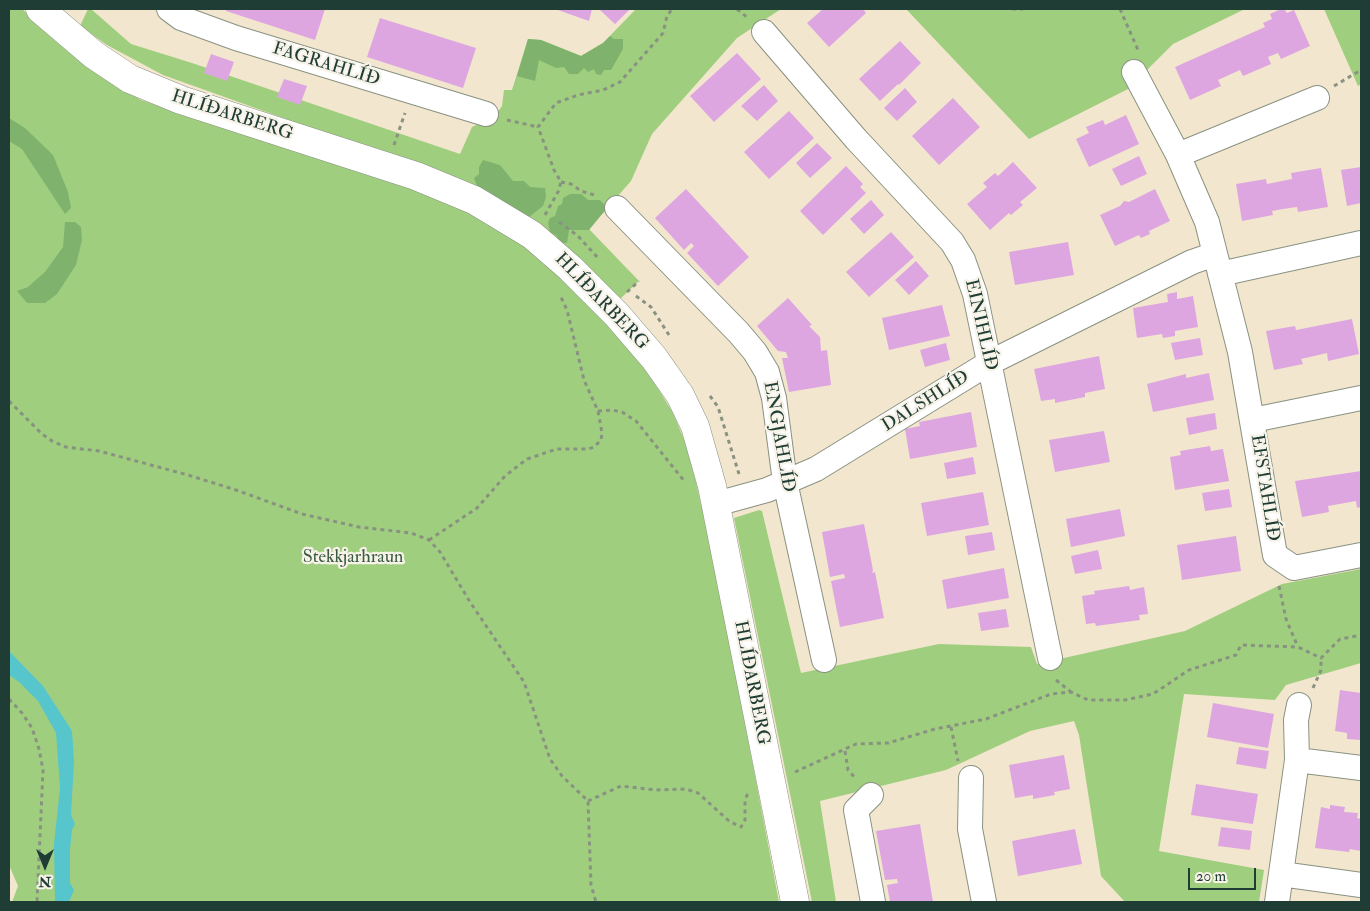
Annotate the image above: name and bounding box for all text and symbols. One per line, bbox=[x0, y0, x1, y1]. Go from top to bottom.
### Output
street label: FAGRAHLÍÐ bbox=[270, 38, 382, 92]
street label: HLÍÐARBERG bbox=[169, 86, 295, 146]
street label: HLÍÐARBERG bbox=[549, 249, 653, 355]
street label: EINIHLÍÐ bbox=[959, 277, 1001, 373]
street label: DALSHLÍÐ bbox=[878, 367, 974, 437]
street label: ENGJAHLÍÐ bbox=[758, 380, 798, 494]
street label: EFSTAHLÍÐ bbox=[1245, 433, 1283, 543]
park label: Stekkjarhraun bbox=[303, 547, 403, 569]
street label: HLÍÐARBERG bbox=[728, 619, 774, 747]
north arrow bbox=[20, 841, 70, 891]
scale bar bbox=[1190, 858, 1258, 890]
text: 20 m bbox=[1196, 867, 1226, 886]
text: N bbox=[39, 873, 51, 890]

